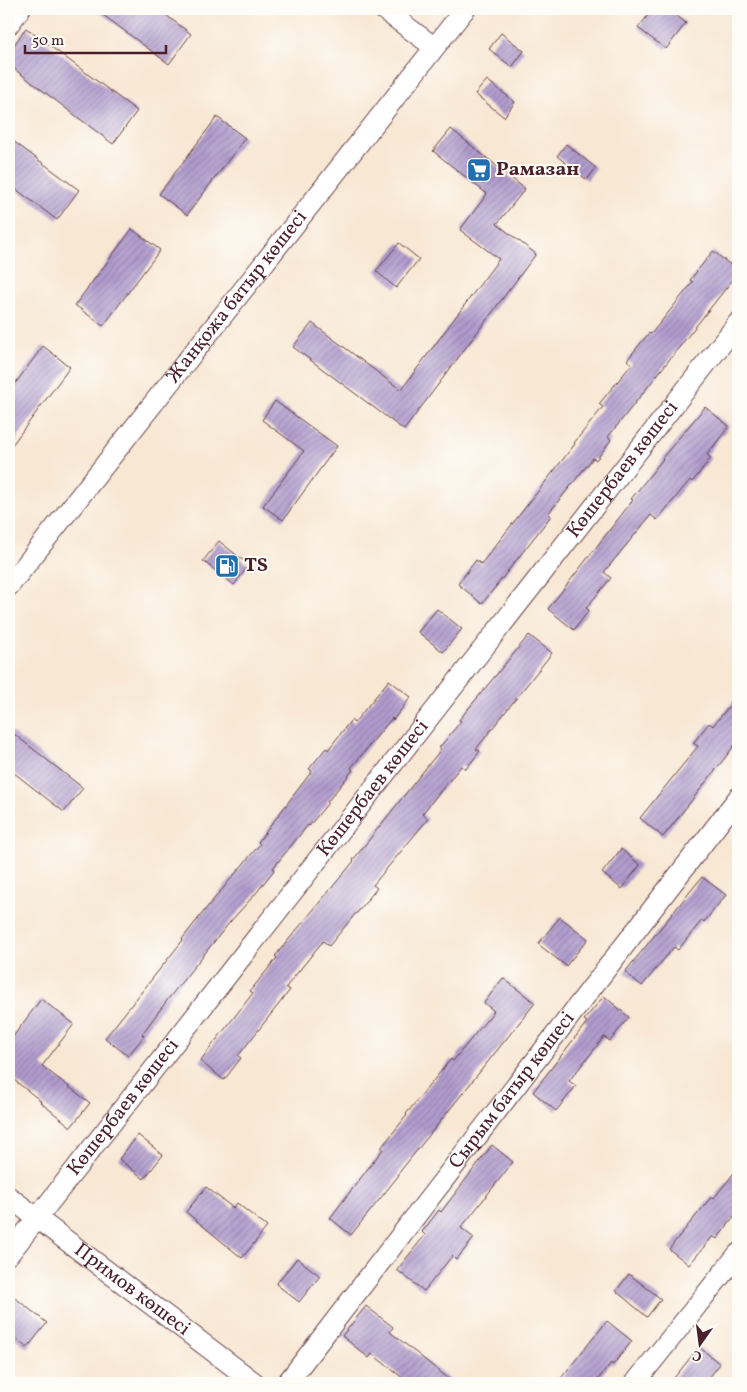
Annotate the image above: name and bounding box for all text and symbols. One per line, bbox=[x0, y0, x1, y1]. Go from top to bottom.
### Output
scale bar bbox=[25, 22, 166, 54]
text: 50 m bbox=[32, 31, 64, 52]
place label: Рамазан bbox=[496, 156, 579, 184]
supermarket icon: Рамазан bbox=[466, 157, 492, 183]
street label: Жанқожа батыр көшесі bbox=[160, 205, 314, 390]
street label: Көшербаев көшесі bbox=[560, 395, 686, 544]
place label: TS bbox=[244, 552, 268, 580]
fuel station icon: TS bbox=[214, 553, 240, 579]
street label: Көшербаев көшесі bbox=[311, 714, 436, 863]
street label: Сырым батыр көшесі bbox=[443, 1006, 582, 1175]
street label: Көшербаев көшесі bbox=[61, 1033, 186, 1182]
street label: Примов көшесі bbox=[68, 1237, 196, 1343]
north arrow bbox=[674, 1320, 724, 1370]
text: С bbox=[691, 1345, 704, 1365]

